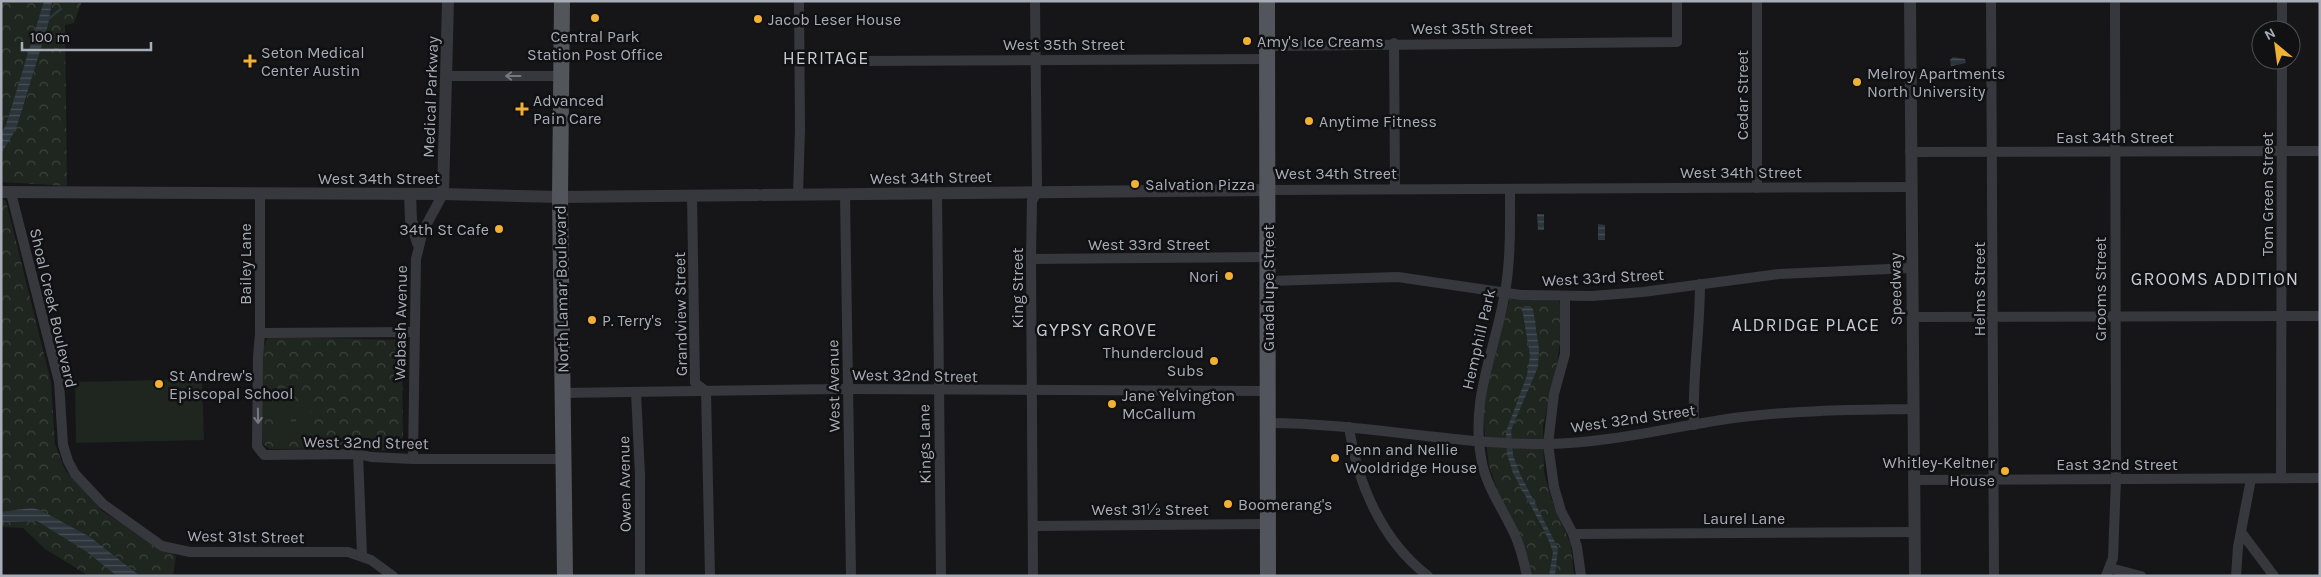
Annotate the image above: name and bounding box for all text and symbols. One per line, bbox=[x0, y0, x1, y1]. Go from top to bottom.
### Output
place label: Jacob Leser House bbox=[768, 10, 901, 29]
marker: Central Park Station Post Office bbox=[589, 12, 601, 24]
marker: Jacob Leser House bbox=[752, 13, 764, 25]
street label: West 35th Street bbox=[1411, 19, 1533, 38]
scale bar bbox=[22, 20, 151, 52]
north arrow bbox=[2251, 20, 2301, 70]
text: N bbox=[2261, 24, 2278, 44]
place label: Central Park Station Post Office bbox=[527, 27, 663, 64]
text: 100 m bbox=[30, 28, 70, 46]
place label: Amy's Ice Creams bbox=[1257, 32, 1384, 51]
street label: Medical Parkway bbox=[419, 35, 442, 158]
street label: West 35th Street bbox=[1003, 35, 1125, 54]
marker: Amy's Ice Creams bbox=[1241, 35, 1253, 47]
place label: Seton Medical Center Austin bbox=[261, 43, 365, 80]
district label: HERITAGE bbox=[783, 47, 869, 69]
street label: Cedar Street bbox=[1733, 50, 1752, 140]
marker: Seton Medical Center Austin bbox=[243, 54, 257, 68]
place label: Melroy Apartments North University bbox=[1867, 64, 2005, 101]
one-way arrow bbox=[505, 71, 522, 81]
marker: Melroy Apartments North University bbox=[1851, 76, 1863, 88]
place label: Advanced Pain Care bbox=[533, 91, 604, 128]
marker: Advanced Pain Care bbox=[515, 102, 529, 116]
place label: Anytime Fitness bbox=[1319, 112, 1437, 131]
marker: Anytime Fitness bbox=[1303, 115, 1315, 127]
street label: East 34th Street bbox=[2056, 128, 2174, 147]
street label: Tom Green Street bbox=[2258, 132, 2277, 256]
street label: West 34th Street bbox=[1680, 163, 1802, 182]
street label: West 34th Street bbox=[1275, 164, 1397, 183]
street label: West 34th Street bbox=[870, 167, 992, 188]
street label: West 34th Street bbox=[318, 169, 440, 188]
place label: Salvation Pizza bbox=[1145, 175, 1255, 194]
marker: Salvation Pizza bbox=[1129, 178, 1141, 190]
street label: North Lamar Boulevard bbox=[551, 205, 572, 373]
place label: 34th St Cafe bbox=[399, 220, 489, 239]
street label: Bailey Lane bbox=[236, 223, 255, 305]
marker: 34th St Cafe bbox=[493, 223, 505, 235]
street label: Guadalupe Street bbox=[1259, 225, 1278, 351]
street label: Shoal Creek Boulevard bbox=[26, 226, 81, 390]
street label: West 33rd Street bbox=[1088, 235, 1210, 254]
street label: Grooms Street bbox=[2091, 237, 2110, 341]
street label: Helms Street bbox=[1970, 242, 1989, 336]
street label: King Street bbox=[1008, 248, 1027, 328]
street label: Grandview Street bbox=[670, 252, 691, 376]
street label: Speedway bbox=[1885, 252, 1906, 326]
street label: Wabash Avenue bbox=[390, 265, 411, 381]
street label: West 33rd Street bbox=[1542, 265, 1665, 290]
place label: Nori bbox=[1189, 267, 1219, 286]
district label: GROOMS ADDITION bbox=[2131, 268, 2299, 290]
marker: Nori bbox=[1223, 270, 1235, 282]
street label: Hemphill Park bbox=[1458, 287, 1499, 391]
place label: P. Terry's bbox=[602, 311, 662, 330]
marker: P. Terry's bbox=[586, 314, 598, 326]
district label: ALDRIDGE PLACE bbox=[1732, 314, 1880, 336]
district label: GYPSY GROVE bbox=[1036, 319, 1158, 341]
street label: West Avenue bbox=[823, 339, 844, 433]
place label: Thundercloud Subs bbox=[1103, 343, 1204, 380]
marker: Thundercloud Subs bbox=[1208, 355, 1220, 367]
street label: West 32nd Street bbox=[852, 365, 978, 386]
place label: St Andrew's Episcopal School bbox=[169, 366, 294, 403]
marker: St Andrew's Episcopal School bbox=[153, 378, 165, 390]
place label: Jane Yelvington McCallum bbox=[1122, 386, 1235, 423]
marker: Jane Yelvington McCallum bbox=[1106, 398, 1118, 410]
street label: West 32nd Street bbox=[1569, 400, 1697, 437]
street label: Kings Lane bbox=[914, 404, 935, 484]
one-way arrow bbox=[253, 408, 263, 424]
street label: West 32nd Street bbox=[303, 432, 429, 453]
street label: Owen Avenue bbox=[614, 436, 635, 532]
place label: Penn and Nellie Wooldridge House bbox=[1345, 440, 1477, 477]
marker: Penn and Nellie Wooldridge House bbox=[1329, 452, 1341, 464]
place label: Whitley-Keltner House bbox=[1882, 453, 1995, 490]
street label: East 32nd Street bbox=[2056, 455, 2178, 474]
marker: Whitley-Keltner House bbox=[1999, 465, 2011, 477]
place label: Boomerang's bbox=[1238, 495, 1332, 514]
marker: Boomerang's bbox=[1222, 498, 1234, 510]
street label: West 31½ Street bbox=[1091, 500, 1209, 519]
street label: Laurel Lane bbox=[1703, 509, 1785, 528]
street label: West 31st Street bbox=[187, 526, 305, 547]

